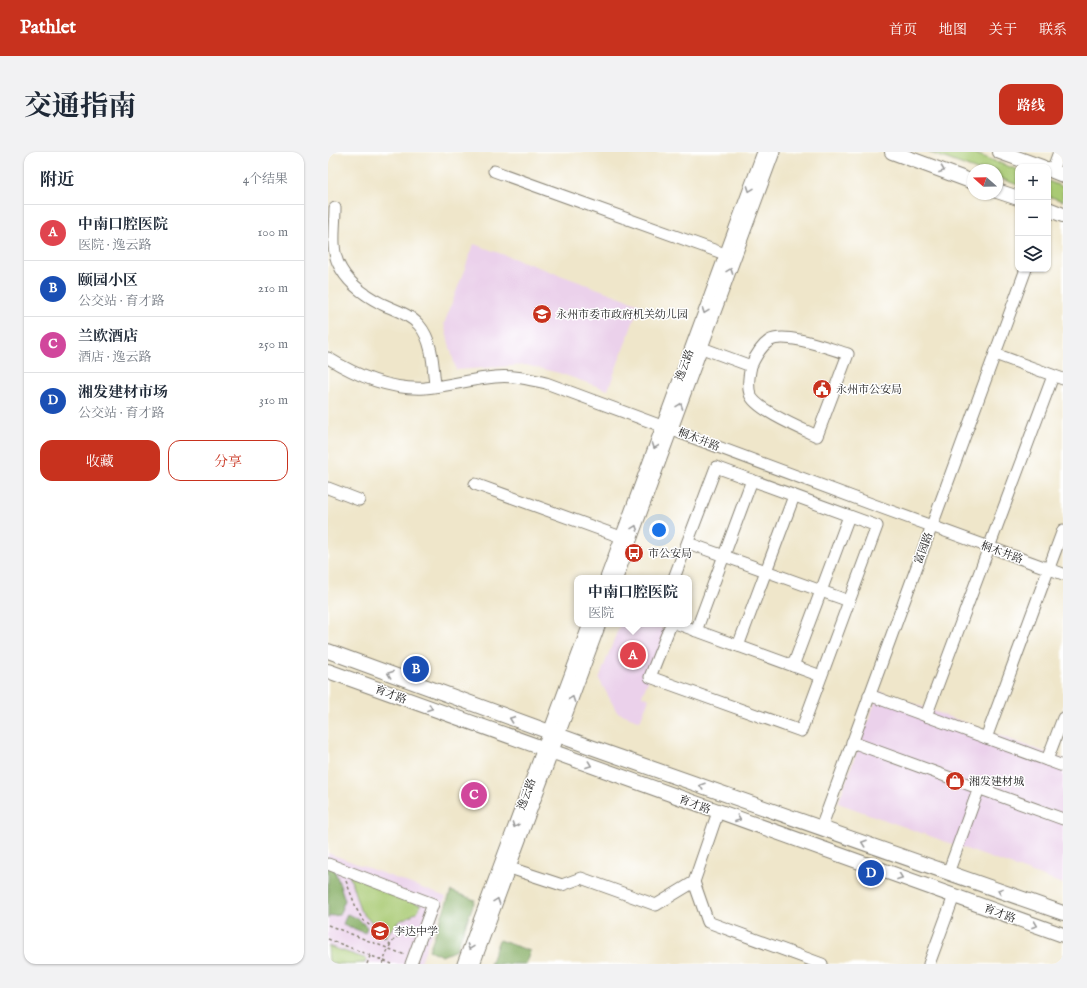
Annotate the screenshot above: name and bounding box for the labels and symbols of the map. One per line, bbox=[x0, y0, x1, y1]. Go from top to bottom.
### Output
north arrow bbox=[967, 164, 1003, 200]
one-way arrow bbox=[938, 166, 945, 174]
one-way arrow bbox=[746, 185, 754, 192]
one-way arrow bbox=[725, 268, 733, 275]
school or university icon: 永州市委市政府机关幼儿园 bbox=[531, 303, 553, 325]
one-way arrow bbox=[701, 307, 709, 314]
place label: 永州市委市政府机关幼儿园 bbox=[556, 308, 688, 322]
street label: 逸云路 bbox=[673, 347, 697, 383]
public building icon: 永州市公安局 bbox=[811, 378, 833, 400]
place label: 永州市公安局 bbox=[836, 383, 902, 397]
one-way arrow bbox=[675, 403, 684, 410]
street label: 桐木井路 bbox=[676, 426, 722, 454]
one-way arrow bbox=[651, 442, 659, 449]
your location bbox=[649, 520, 669, 540]
one-way arrow bbox=[630, 525, 639, 532]
street label: 富园路 bbox=[912, 530, 936, 566]
street label: 桐木井路 bbox=[979, 539, 1025, 567]
bus stop icon: 市公安局 bbox=[623, 542, 645, 564]
place label: 市公安局 bbox=[648, 547, 692, 561]
pin: A bbox=[620, 640, 646, 670]
pin: B bbox=[403, 654, 429, 684]
one-way arrow bbox=[387, 671, 394, 679]
street label: 育才路 bbox=[373, 683, 409, 707]
one-way arrow bbox=[567, 695, 575, 702]
one-way arrow bbox=[427, 703, 434, 712]
one-way arrow bbox=[509, 715, 516, 723]
one-way arrow bbox=[585, 761, 592, 769]
shop icon: 湘发建材城 bbox=[944, 770, 966, 792]
place label: 湘发建材城 bbox=[969, 775, 1024, 789]
street label: 逸云路 bbox=[515, 776, 539, 812]
pin: C bbox=[461, 780, 487, 810]
one-way arrow bbox=[698, 782, 705, 791]
street label: 育才路 bbox=[677, 793, 713, 817]
one-way arrow bbox=[734, 814, 741, 822]
one-way arrow bbox=[511, 821, 519, 828]
one-way arrow bbox=[861, 839, 868, 848]
pin: D bbox=[858, 858, 884, 888]
one-way arrow bbox=[896, 872, 903, 880]
one-way arrow bbox=[996, 887, 1003, 895]
one-way arrow bbox=[493, 898, 501, 905]
street label: 育才路 bbox=[982, 902, 1018, 926]
school or university icon: 李达中学 bbox=[369, 920, 391, 942]
one-way arrow bbox=[1032, 921, 1039, 929]
place label: 李达中学 bbox=[394, 925, 438, 939]
one-way arrow bbox=[466, 943, 474, 950]

